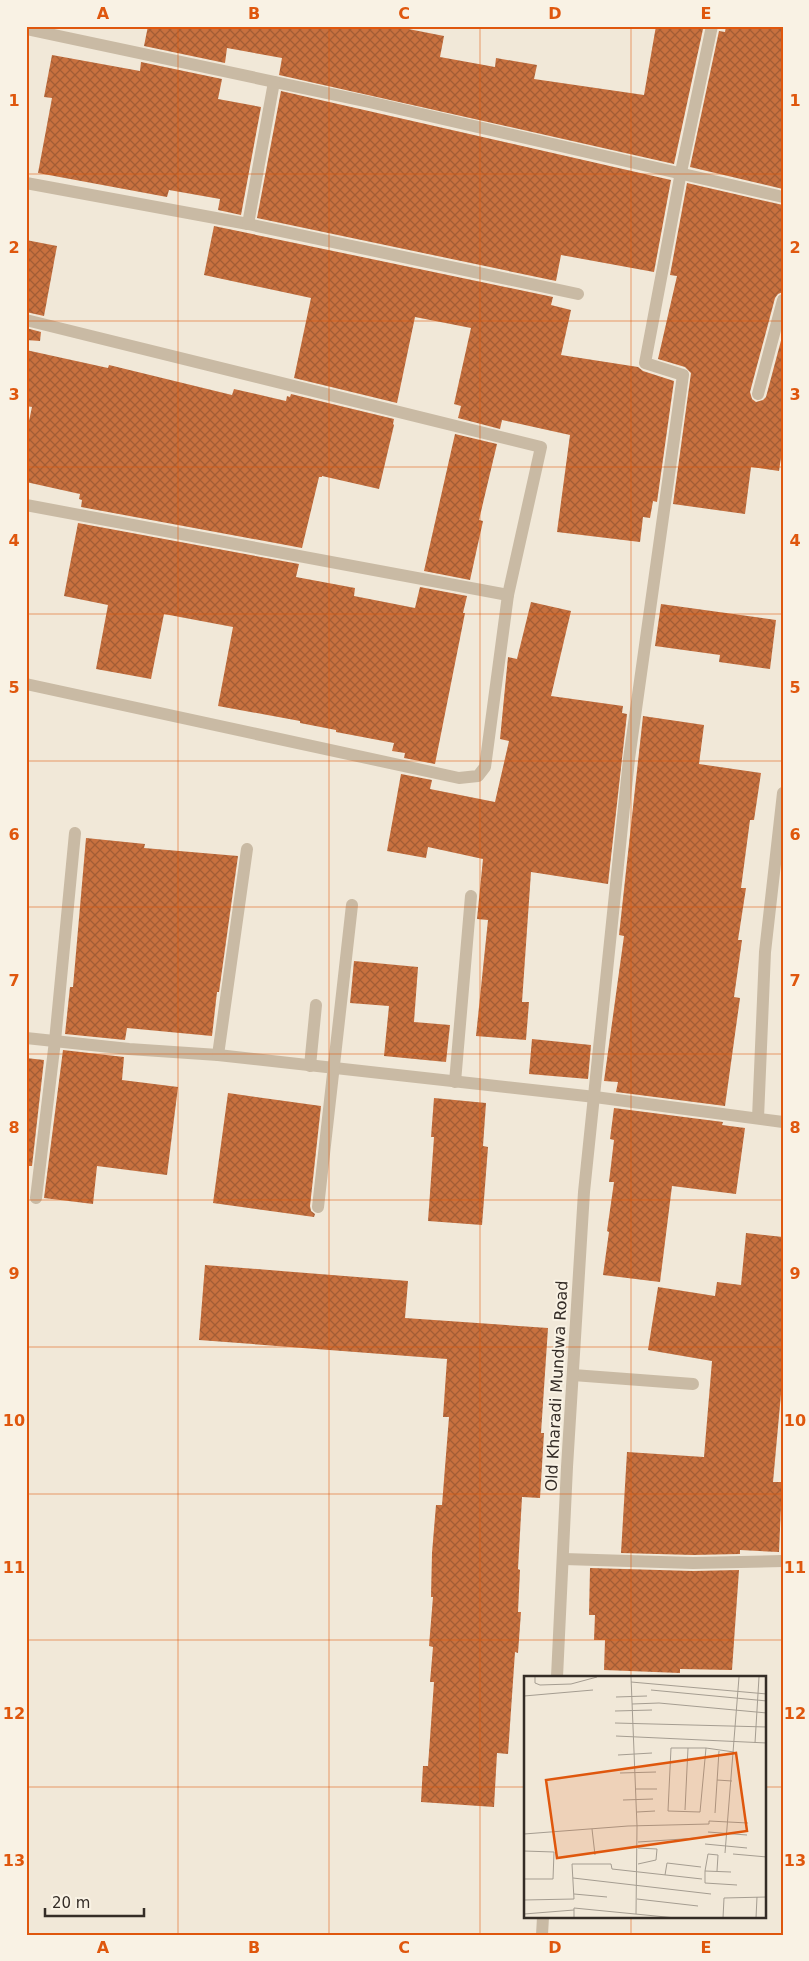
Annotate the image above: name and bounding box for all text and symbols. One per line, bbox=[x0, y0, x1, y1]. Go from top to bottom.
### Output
text: A bbox=[97, 4, 110, 23]
text: B bbox=[248, 4, 260, 23]
text: C bbox=[398, 4, 410, 23]
text: D bbox=[548, 4, 562, 23]
text: E bbox=[701, 4, 711, 23]
text: 1 bbox=[8, 91, 20, 110]
text: 1 bbox=[789, 91, 801, 110]
text: 2 bbox=[8, 238, 20, 257]
text: 2 bbox=[789, 238, 801, 257]
text: 3 bbox=[8, 385, 20, 404]
text: 3 bbox=[789, 385, 801, 404]
text: 4 bbox=[8, 531, 20, 550]
text: 4 bbox=[789, 531, 801, 550]
text: 5 bbox=[8, 678, 20, 697]
text: 5 bbox=[789, 678, 801, 697]
text: 6 bbox=[8, 825, 20, 844]
text: 6 bbox=[789, 825, 801, 844]
text: 7 bbox=[8, 971, 20, 990]
text: 7 bbox=[789, 971, 801, 990]
text: 8 bbox=[8, 1118, 20, 1137]
text: 8 bbox=[789, 1118, 801, 1137]
text: 9 bbox=[8, 1264, 20, 1283]
text: 9 bbox=[789, 1264, 801, 1283]
street label: Old Kharadi Mundwa Road bbox=[541, 1280, 572, 1492]
text: 10 bbox=[3, 1411, 25, 1430]
text: 10 bbox=[784, 1411, 806, 1430]
text: 11 bbox=[3, 1558, 25, 1577]
text: 11 bbox=[784, 1558, 806, 1577]
inset map bbox=[524, 1676, 766, 1918]
text: 12 bbox=[3, 1704, 25, 1723]
text: 12 bbox=[784, 1704, 806, 1723]
text: 13 bbox=[3, 1851, 25, 1870]
text: 13 bbox=[784, 1851, 806, 1870]
scale bar bbox=[45, 1886, 144, 1918]
text: 20 m bbox=[52, 1894, 90, 1912]
text: A bbox=[97, 1938, 110, 1957]
text: B bbox=[248, 1938, 260, 1957]
text: C bbox=[398, 1938, 410, 1957]
text: D bbox=[548, 1938, 562, 1957]
text: E bbox=[701, 1938, 711, 1957]

